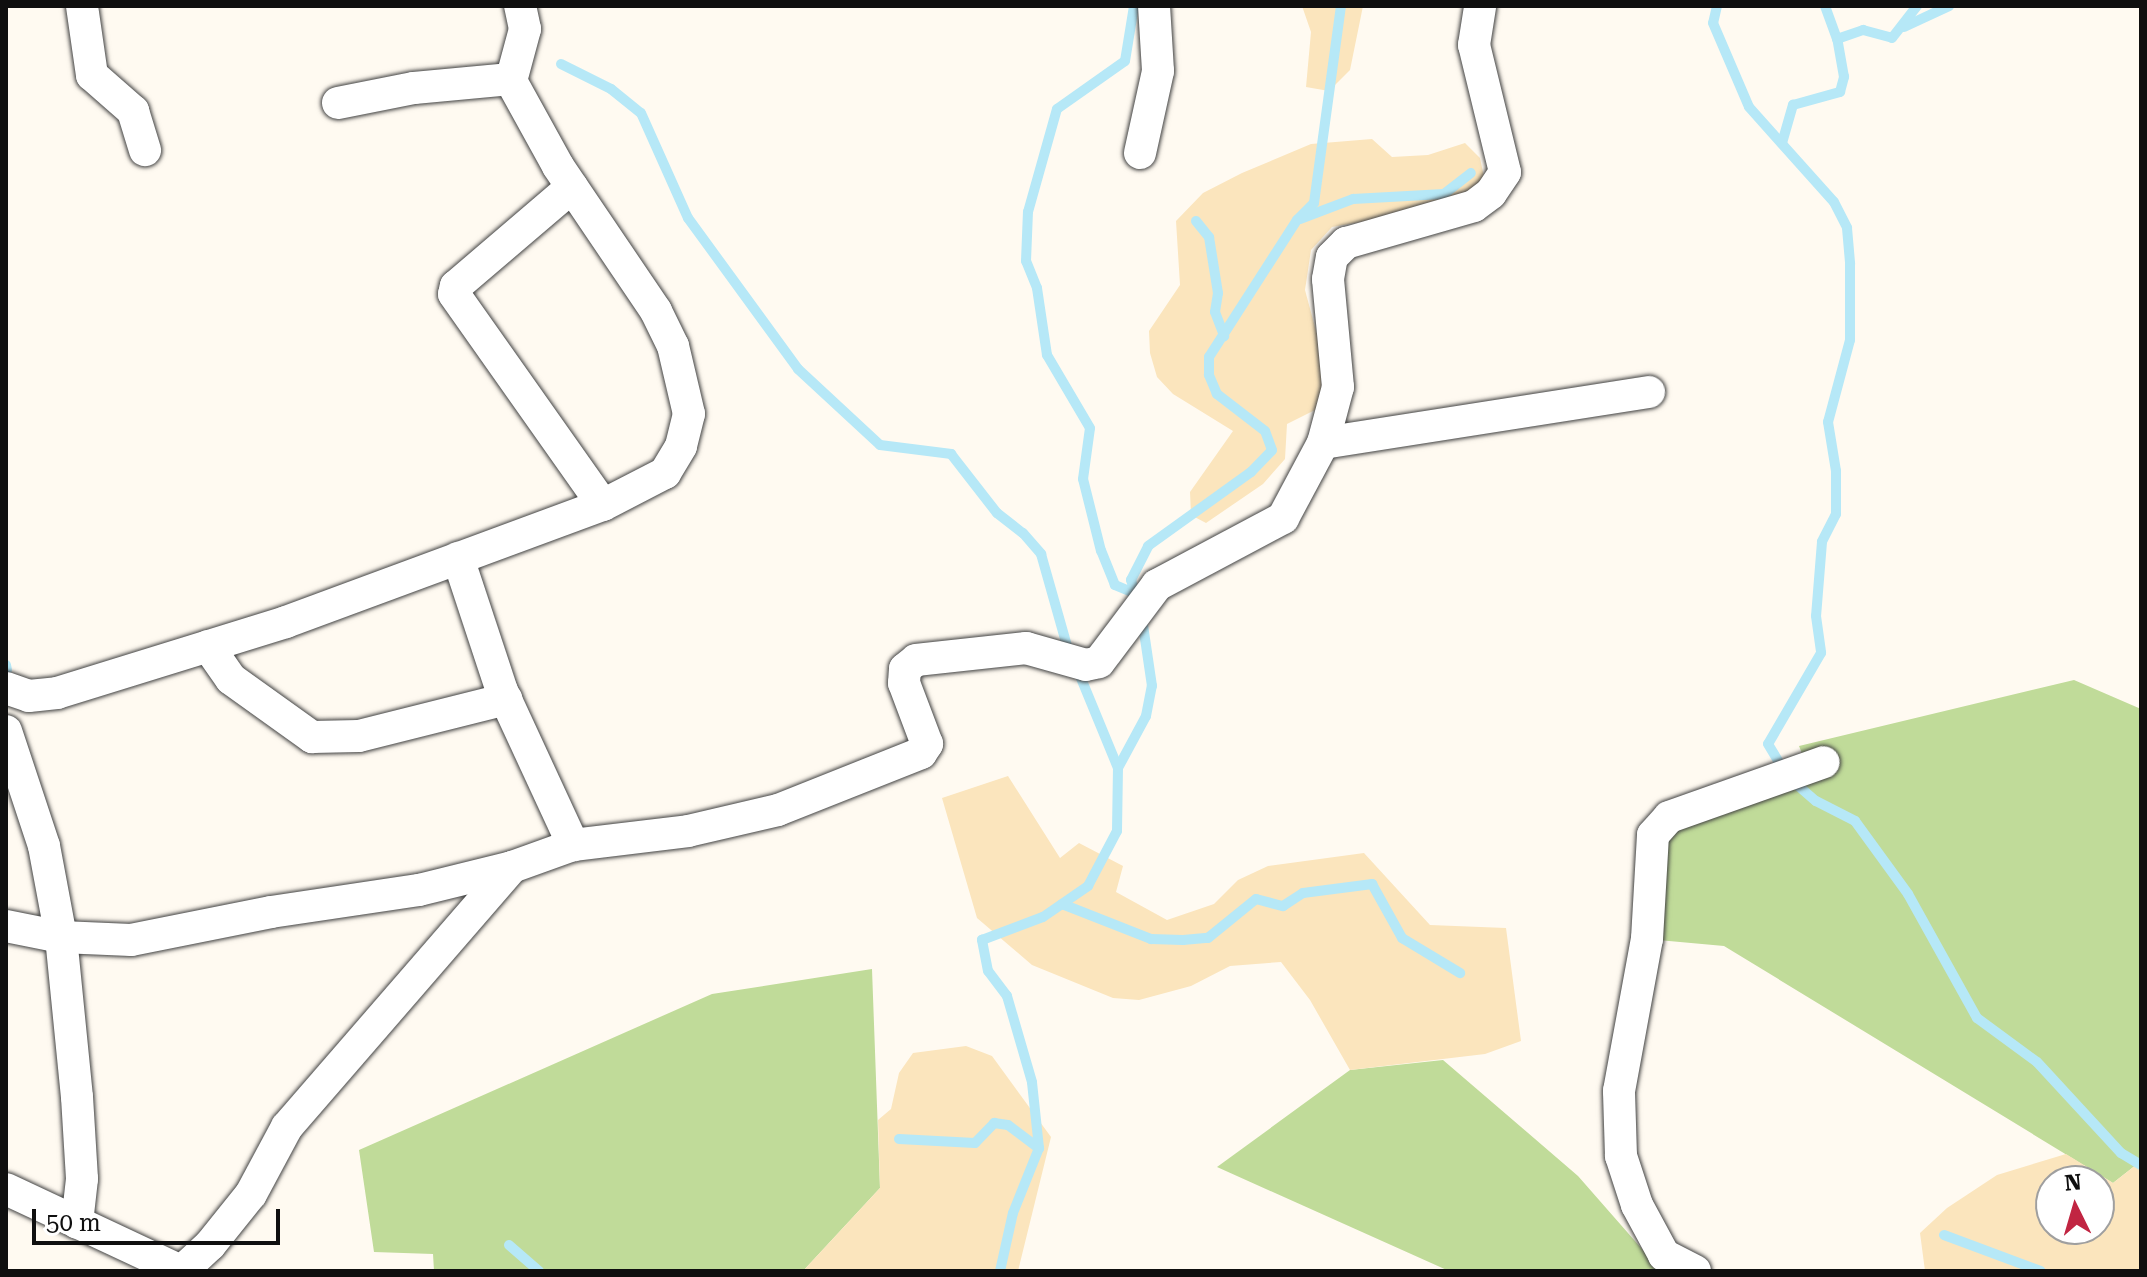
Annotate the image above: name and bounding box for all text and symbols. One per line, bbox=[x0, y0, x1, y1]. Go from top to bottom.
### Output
north arrow bbox=[2035, 1165, 2115, 1245]
text: N bbox=[2063, 1169, 2083, 1196]
scale bar bbox=[36, 1193, 284, 1243]
text: 50 m bbox=[46, 1209, 101, 1237]

